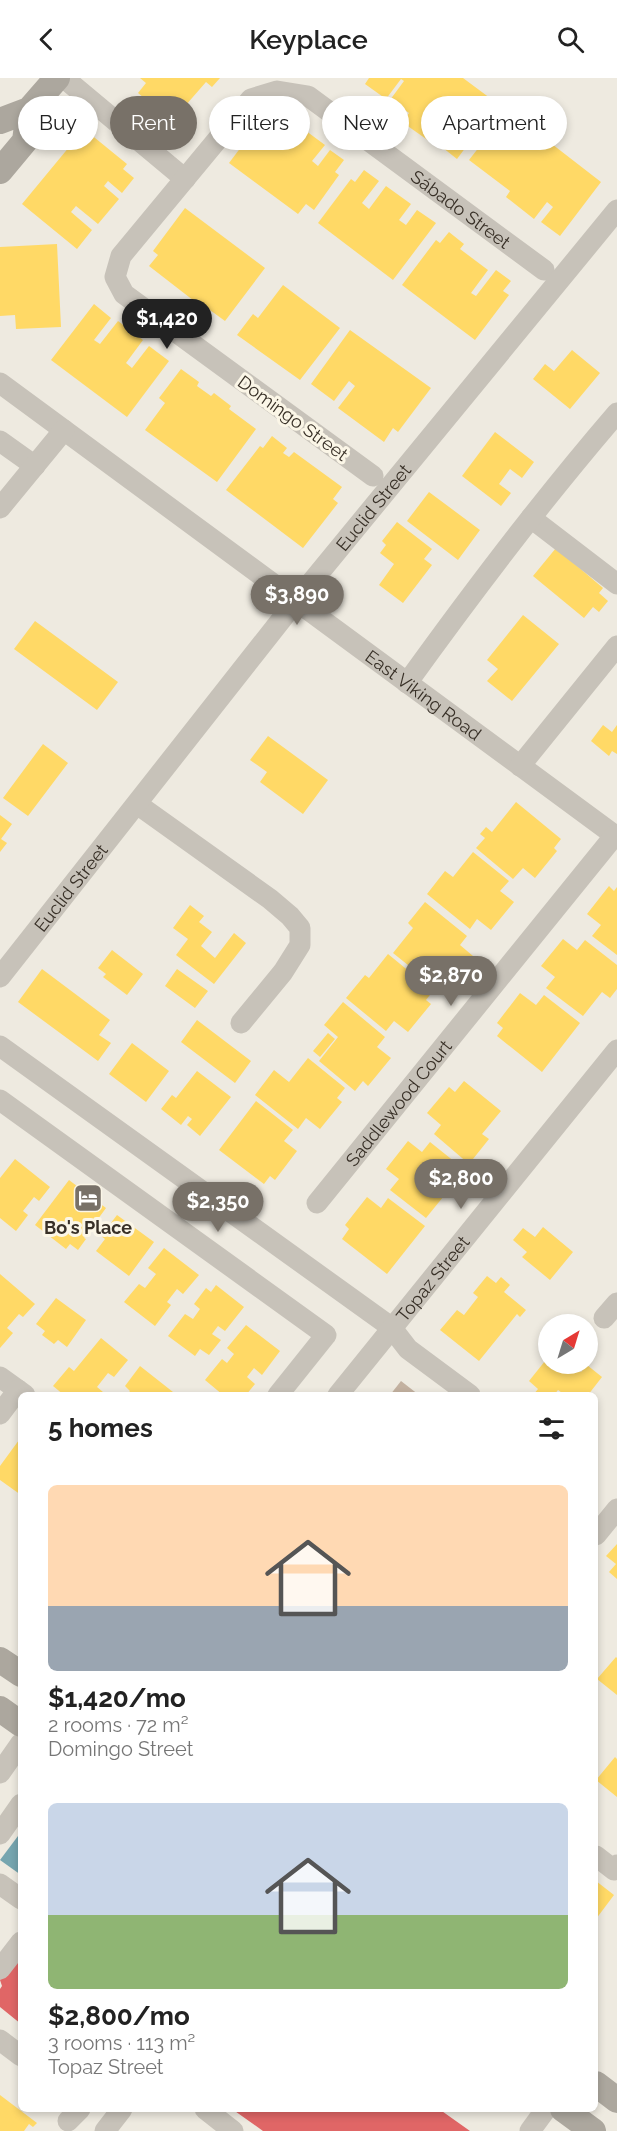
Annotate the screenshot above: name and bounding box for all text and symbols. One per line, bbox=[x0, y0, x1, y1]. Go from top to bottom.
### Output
icon: back bbox=[30, 23, 63, 56]
icon: search bbox=[554, 23, 587, 56]
text: Keyplace bbox=[249, 24, 368, 55]
chip: Buy bbox=[18, 96, 98, 150]
chip: Rent bbox=[110, 96, 197, 150]
chip: Filters bbox=[209, 96, 310, 150]
chip: New bbox=[322, 96, 409, 150]
chip: Apartment bbox=[421, 96, 567, 150]
street label: Sábado Street bbox=[407, 165, 515, 252]
pin: $1,420 bbox=[118, 299, 216, 350]
text: $1,420 bbox=[136, 306, 198, 330]
street label: Domingo Street bbox=[234, 371, 352, 465]
street label: Euclid Street bbox=[331, 460, 415, 555]
pin: $3,890 bbox=[248, 575, 346, 626]
text: $3,890 bbox=[265, 582, 329, 606]
street label: East Viking Road bbox=[362, 645, 486, 744]
street label: Euclid Street bbox=[30, 839, 112, 936]
pin: $2,870 bbox=[402, 956, 500, 1007]
text: $2,870 bbox=[419, 963, 483, 987]
street label: Saddlewood Court bbox=[341, 1035, 455, 1170]
pin: $2,800 bbox=[412, 1159, 510, 1210]
text: $2,800 bbox=[428, 1166, 494, 1190]
hotel icon: Bo's Place bbox=[72, 1182, 104, 1214]
pin: $2,350 bbox=[169, 1182, 267, 1233]
text: $2,350 bbox=[186, 1189, 250, 1213]
place label: Bo's Place bbox=[44, 1217, 132, 1238]
street label: Topaz Street bbox=[391, 1231, 473, 1325]
north arrow bbox=[538, 1314, 598, 1374]
map controls bbox=[538, 1314, 598, 1374]
icon: filters bbox=[535, 1412, 568, 1445]
text: 5 homes bbox=[48, 1413, 153, 1443]
icon: home bbox=[254, 1524, 362, 1632]
text: $1,420/mo bbox=[48, 1683, 186, 1713]
text: 2 rooms · 72 m² bbox=[48, 1713, 188, 1737]
text: Domingo Street bbox=[48, 1737, 193, 1761]
icon: home bbox=[254, 1842, 362, 1950]
text: $2,800/mo bbox=[48, 2001, 190, 2031]
text: 3 rooms · 113 m² bbox=[48, 2031, 195, 2055]
text: Topaz Street bbox=[48, 2055, 164, 2079]

